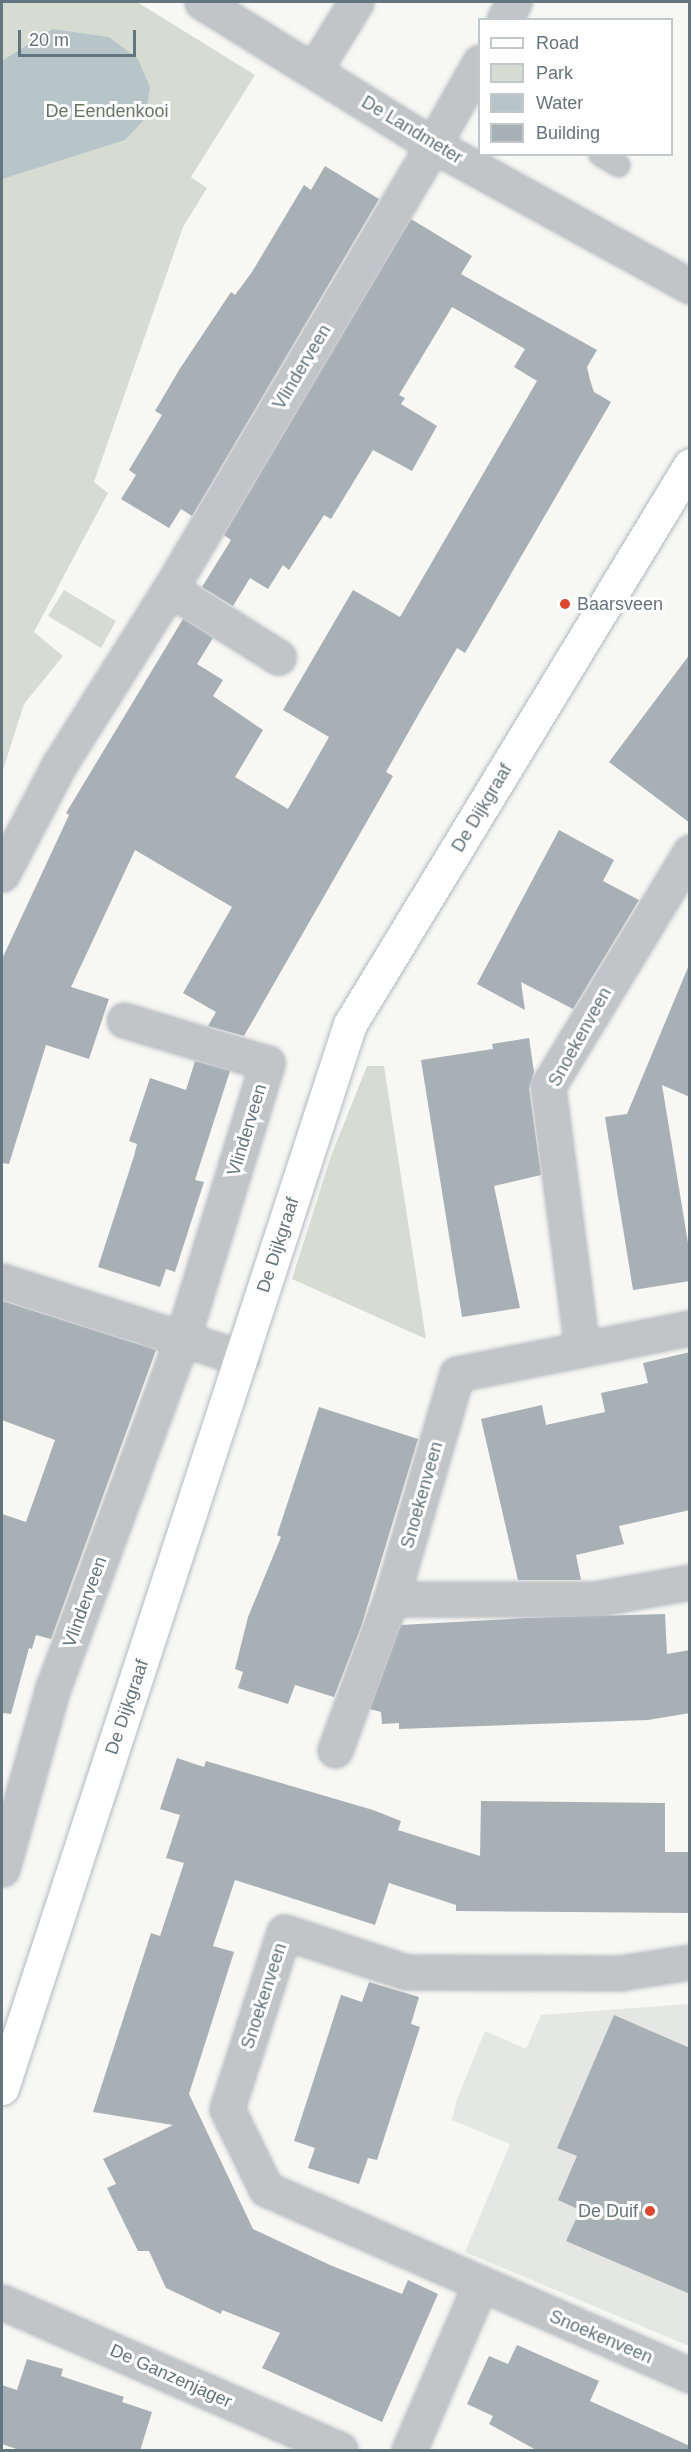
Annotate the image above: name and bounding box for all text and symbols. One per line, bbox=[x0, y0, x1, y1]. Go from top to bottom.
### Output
scale bar bbox=[21, 18, 140, 56]
legend bbox=[478, 18, 673, 156]
text: 20 m bbox=[29, 30, 69, 50]
text: Road bbox=[536, 33, 579, 53]
text: Park bbox=[536, 63, 573, 83]
street label: De Landmeter bbox=[358, 91, 466, 169]
text: Water bbox=[536, 93, 583, 113]
park label: De Eendenkooi bbox=[45, 100, 169, 122]
text: Building bbox=[536, 123, 600, 143]
street label: Vlinderveen bbox=[268, 321, 336, 413]
place label: Baarsveen bbox=[577, 593, 663, 615]
marker: Baarsveen bbox=[558, 597, 572, 611]
street label: De Dijkgraaf bbox=[447, 760, 517, 856]
street label: Snoekenveen bbox=[544, 984, 616, 1090]
street label: Vlinderveen bbox=[223, 1081, 271, 1179]
street label: De Dijkgraaf bbox=[252, 1195, 304, 1295]
street label: Snoekenveen bbox=[396, 1439, 448, 1551]
street label: Vlinderveen bbox=[59, 1554, 111, 1650]
street label: De Dijkgraaf bbox=[101, 1657, 153, 1757]
street label: Snoekenveen bbox=[237, 1940, 291, 2052]
place label: De Duif bbox=[578, 2200, 638, 2222]
marker: De Duif bbox=[643, 2204, 657, 2218]
street label: Snoekenveen bbox=[546, 2306, 656, 2368]
street label: De Ganzenjager bbox=[107, 2339, 235, 2413]

